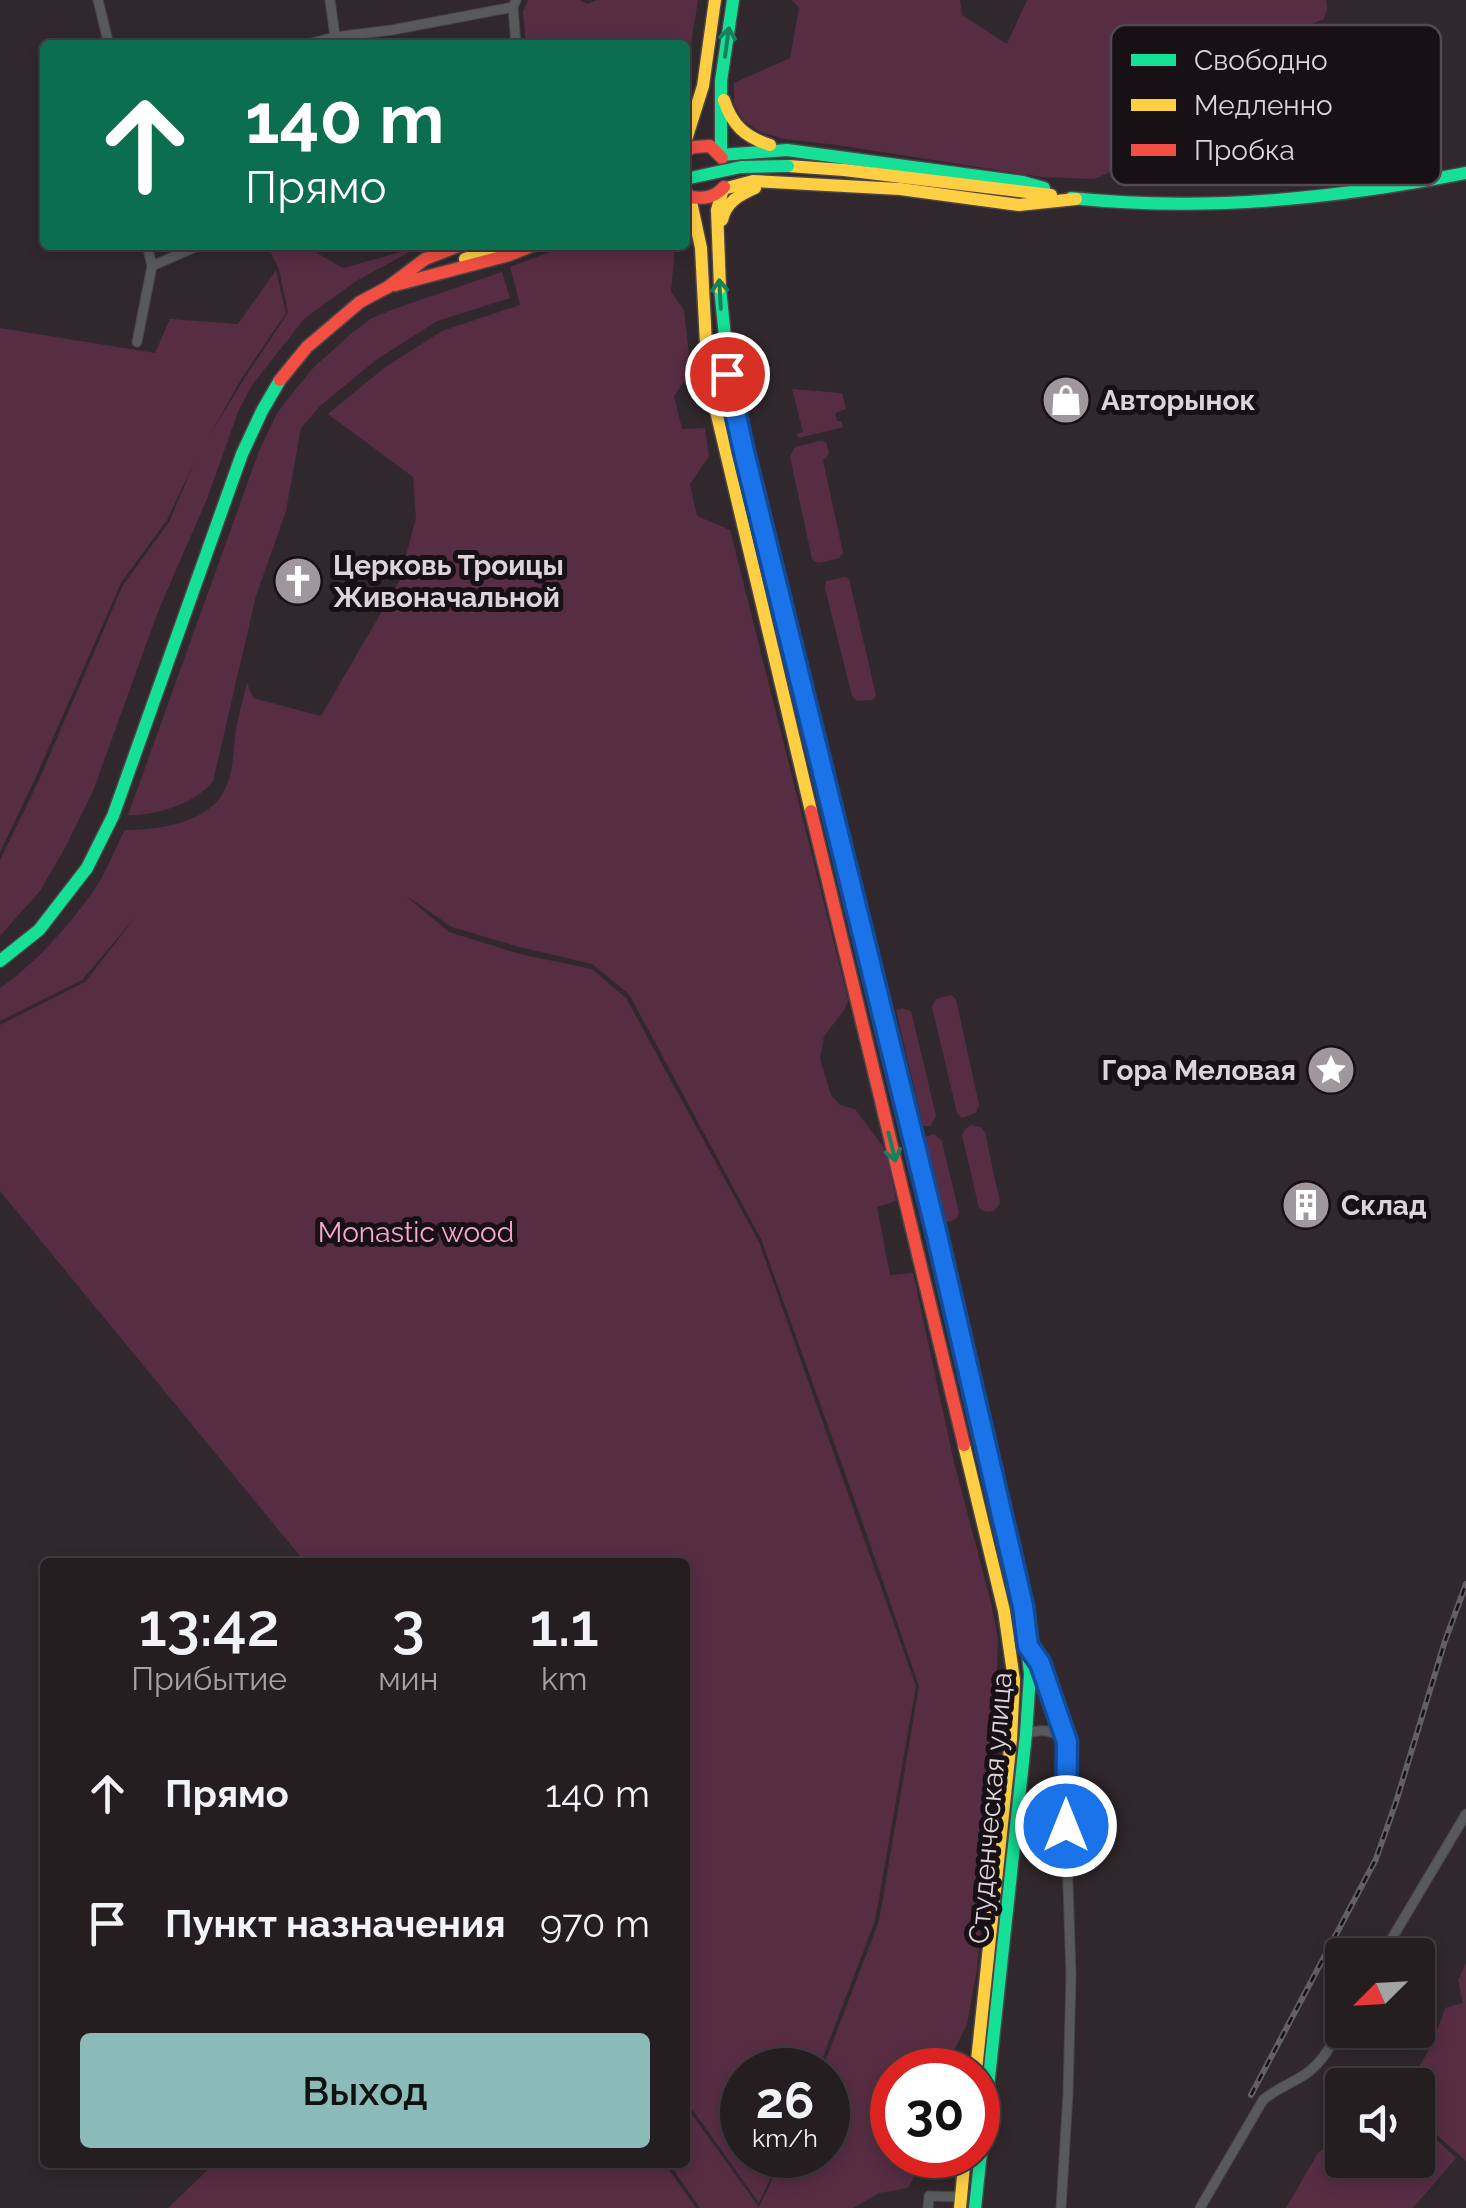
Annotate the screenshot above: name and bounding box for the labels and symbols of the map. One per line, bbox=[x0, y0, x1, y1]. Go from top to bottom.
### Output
legend bbox=[1111, 25, 1441, 185]
one-way arrow bbox=[718, 27, 736, 59]
text: Свободно bbox=[1194, 44, 1328, 77]
text: Медленно bbox=[1194, 89, 1333, 122]
text: Пробка bbox=[1194, 134, 1295, 167]
one-way arrow bbox=[710, 279, 729, 311]
pin bbox=[685, 332, 770, 417]
shop icon: Авторынок bbox=[1040, 374, 1092, 426]
place label: Авторынок bbox=[1101, 384, 1255, 417]
place label: Церковь Троицы Живоначальной bbox=[333, 549, 564, 614]
church icon: Церковь Троицы Живоначальной bbox=[272, 555, 324, 607]
place icon: Гора Меловая bbox=[1305, 1044, 1357, 1096]
place label: Гора Меловая bbox=[1101, 1054, 1296, 1087]
one-way arrow bbox=[884, 1130, 902, 1162]
building icon: Склад bbox=[1280, 1179, 1332, 1231]
place label: Склад bbox=[1341, 1189, 1427, 1222]
park label: Monastic wood bbox=[318, 1216, 514, 1249]
street label: Студенческая улица bbox=[962, 1671, 1019, 1945]
position arrow bbox=[1014, 1774, 1118, 1878]
north arrow bbox=[1325, 1938, 1435, 2048]
speed limit sign: 30 bbox=[870, 2048, 1000, 2178]

